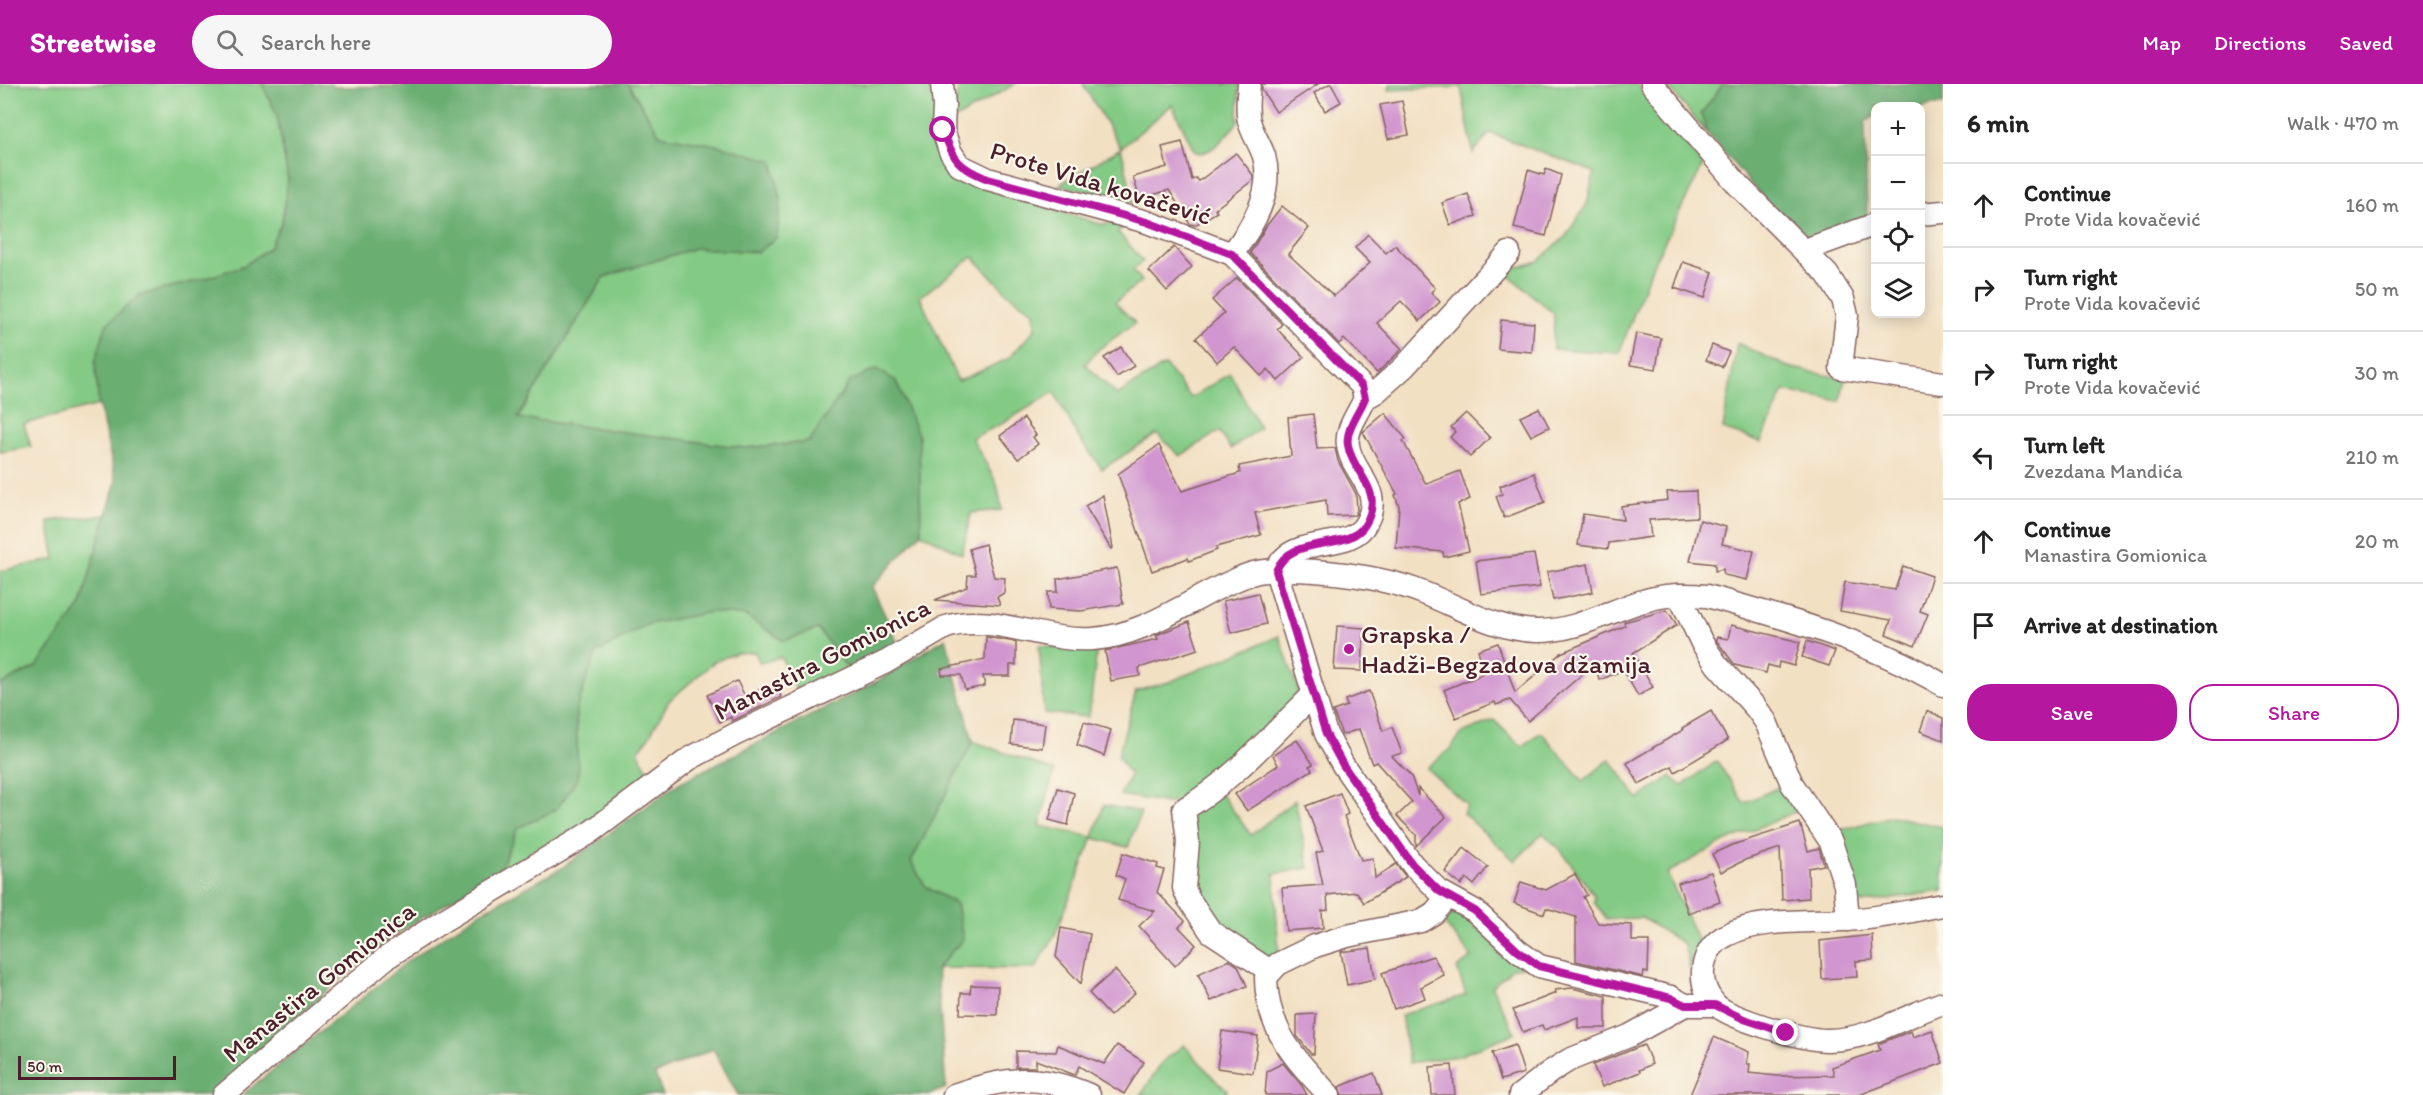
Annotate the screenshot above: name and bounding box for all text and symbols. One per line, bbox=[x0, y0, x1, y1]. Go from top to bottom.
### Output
search box bbox=[192, 15, 612, 69]
text: Streetwise bbox=[30, 25, 156, 59]
icon: search bbox=[213, 26, 246, 59]
text: Search here bbox=[261, 29, 371, 56]
text: Map bbox=[2143, 30, 2181, 55]
text: Directions bbox=[2214, 30, 2306, 55]
text: Saved bbox=[2339, 30, 2393, 55]
map controls bbox=[1871, 102, 1925, 318]
button: + bbox=[1871, 102, 1925, 156]
text: 6 min bbox=[1967, 107, 2029, 139]
text: Walk · 470 m bbox=[2287, 111, 2399, 135]
route start bbox=[929, 116, 955, 142]
street label: Prote Vida kovačević bbox=[987, 134, 1215, 232]
button: − bbox=[1871, 156, 1925, 210]
text: Continue bbox=[2024, 180, 2111, 207]
icon: ahead bbox=[1967, 189, 2000, 222]
text: 160 m bbox=[2346, 193, 2399, 217]
text: Prote Vida kovačević bbox=[2024, 207, 2201, 231]
button: locate bbox=[1871, 210, 1925, 264]
button: layers bbox=[1871, 264, 1925, 318]
text: Turn right bbox=[2024, 264, 2118, 291]
icon: right bbox=[1967, 273, 2000, 306]
text: 50 m bbox=[2355, 277, 2399, 301]
text: Prote Vida kovačević bbox=[2024, 291, 2201, 315]
text: Turn right bbox=[2024, 348, 2118, 375]
icon: right bbox=[1967, 357, 2000, 390]
text: 30 m bbox=[2354, 361, 2399, 385]
text: Prote Vida kovačević bbox=[2024, 375, 2201, 399]
text: Turn left bbox=[2024, 432, 2105, 459]
icon: left bbox=[1967, 441, 2000, 474]
text: 210 m bbox=[2346, 445, 2399, 469]
text: Zvezdana Mandića bbox=[2024, 459, 2183, 483]
text: Continue bbox=[2024, 516, 2111, 543]
icon: ahead bbox=[1967, 525, 2000, 558]
text: 20 m bbox=[2355, 529, 2399, 553]
text: Manastira Gomionica bbox=[2024, 543, 2207, 567]
street label: Manastira Gomionica bbox=[709, 590, 936, 727]
icon: arrive bbox=[1967, 609, 2000, 642]
text: Arrive at destination bbox=[2024, 612, 2218, 639]
place label: Grapska / Hadži-Begzadova džamija bbox=[1361, 618, 1651, 680]
marker: Grapska / Hadži-Begzadova džamija bbox=[1342, 642, 1356, 656]
button: Save bbox=[1967, 684, 2177, 741]
button: Share bbox=[2189, 684, 2399, 741]
street label: Manastira Gomionica bbox=[216, 894, 422, 1069]
route end bbox=[1772, 1019, 1798, 1045]
scale bar bbox=[18, 1053, 176, 1080]
text: 50 m bbox=[27, 1057, 62, 1076]

